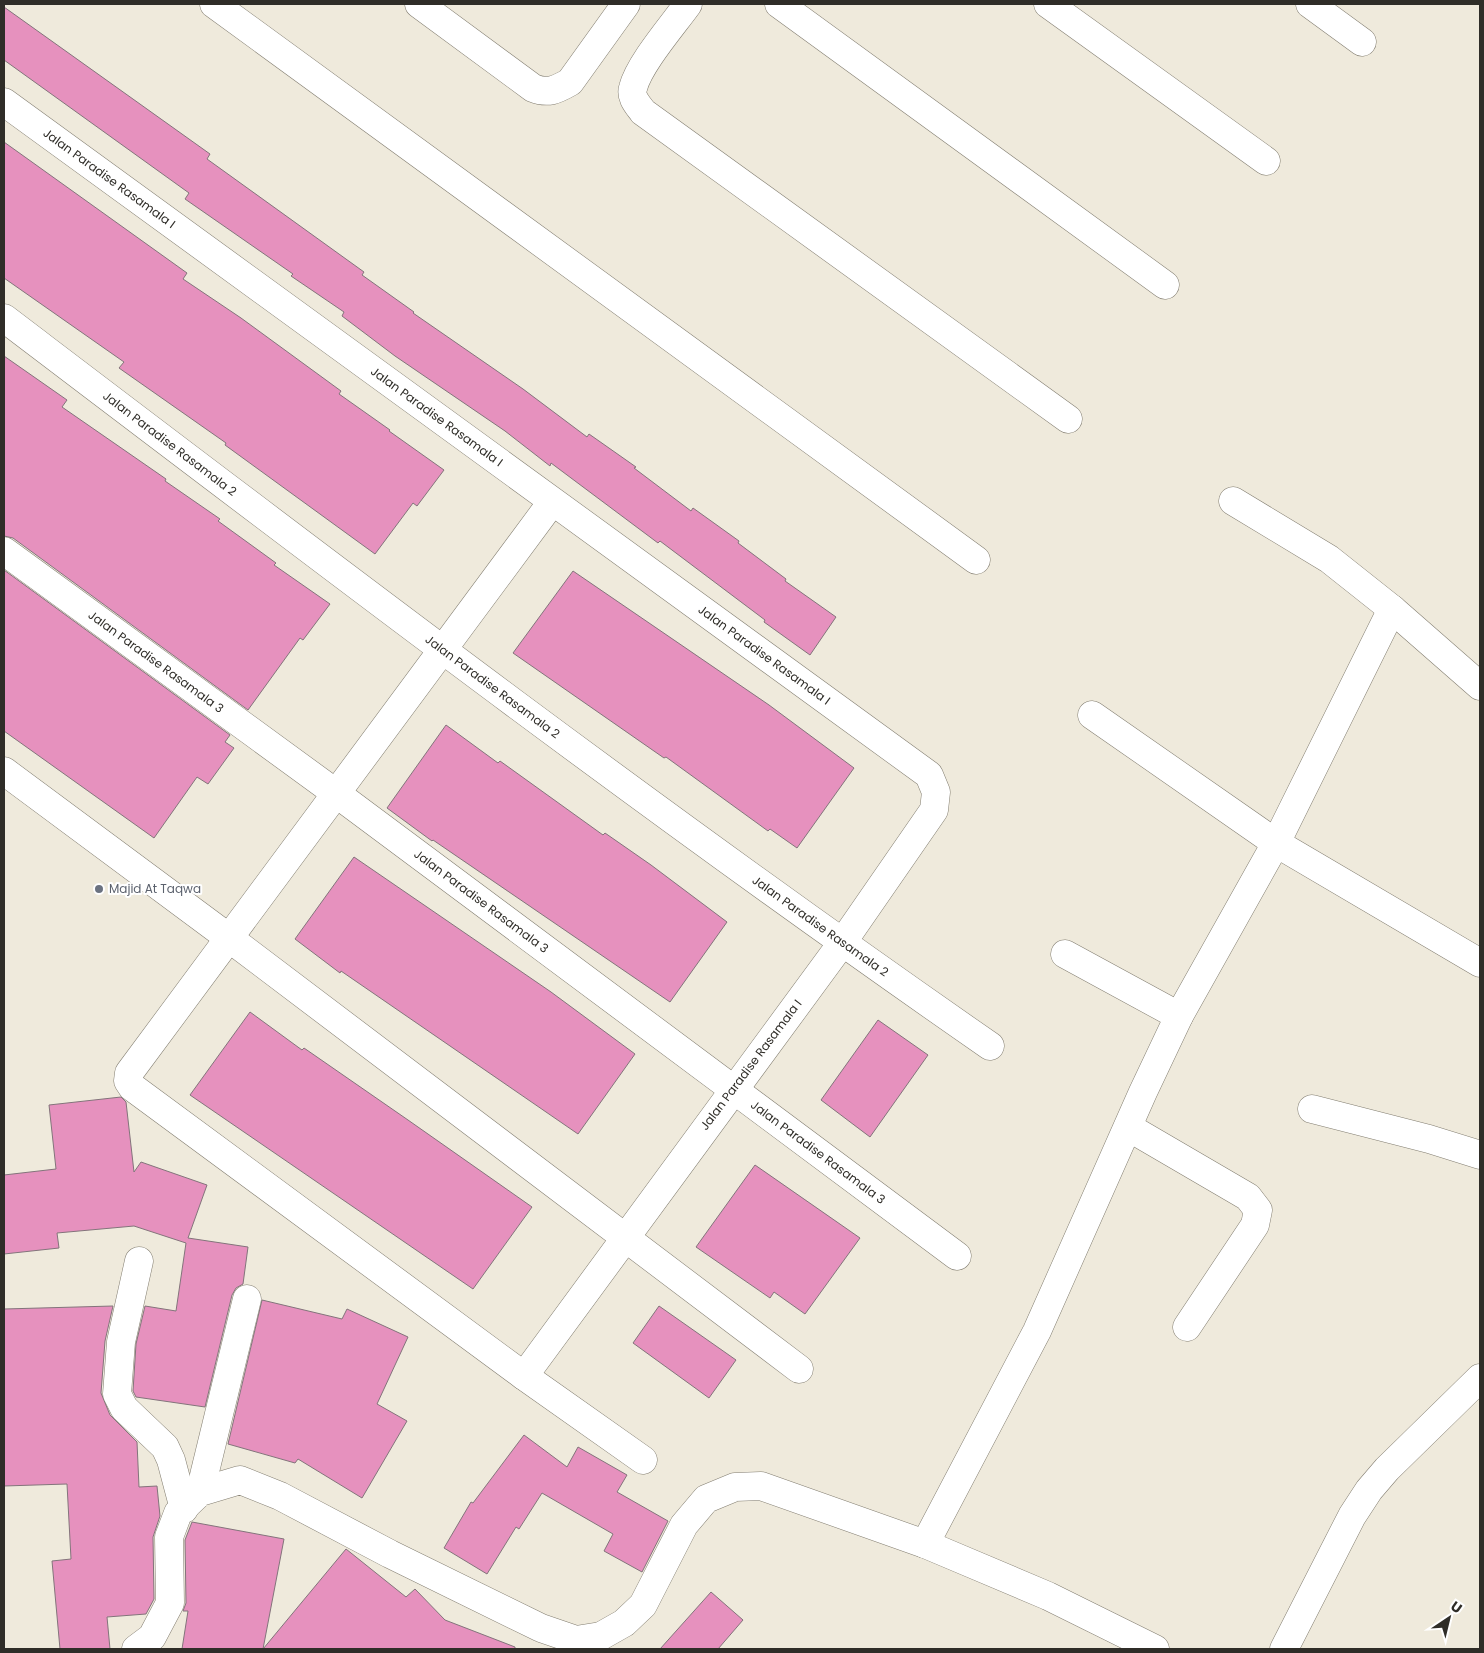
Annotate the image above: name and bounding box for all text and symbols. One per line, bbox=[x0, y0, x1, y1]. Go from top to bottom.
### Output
street label: Jalan Paradise Rasamala I bbox=[40, 124, 179, 232]
street label: Jalan Paradise Rasamala I bbox=[367, 362, 507, 470]
street label: Jalan Paradise Rasamala 2 bbox=[100, 387, 240, 500]
street label: Jalan Paradise Rasamala I bbox=[695, 601, 834, 709]
street label: Jalan Paradise Rasamala 3 bbox=[85, 606, 227, 717]
street label: Jalan Paradise Rasamala 2 bbox=[422, 631, 564, 742]
street label: Jalan Paradise Rasamala 3 bbox=[411, 845, 552, 957]
street label: Jalan Paradise Rasamala 2 bbox=[749, 871, 892, 980]
place label: Majid At Taqwa bbox=[109, 880, 201, 897]
marker: Majid At Taqwa bbox=[93, 883, 105, 895]
street label: Jalan Paradise Rasamala I bbox=[696, 996, 805, 1134]
street label: Jalan Paradise Rasamala 3 bbox=[747, 1096, 889, 1208]
north arrow bbox=[1424, 1593, 1474, 1643]
text: U bbox=[1447, 1596, 1466, 1618]

